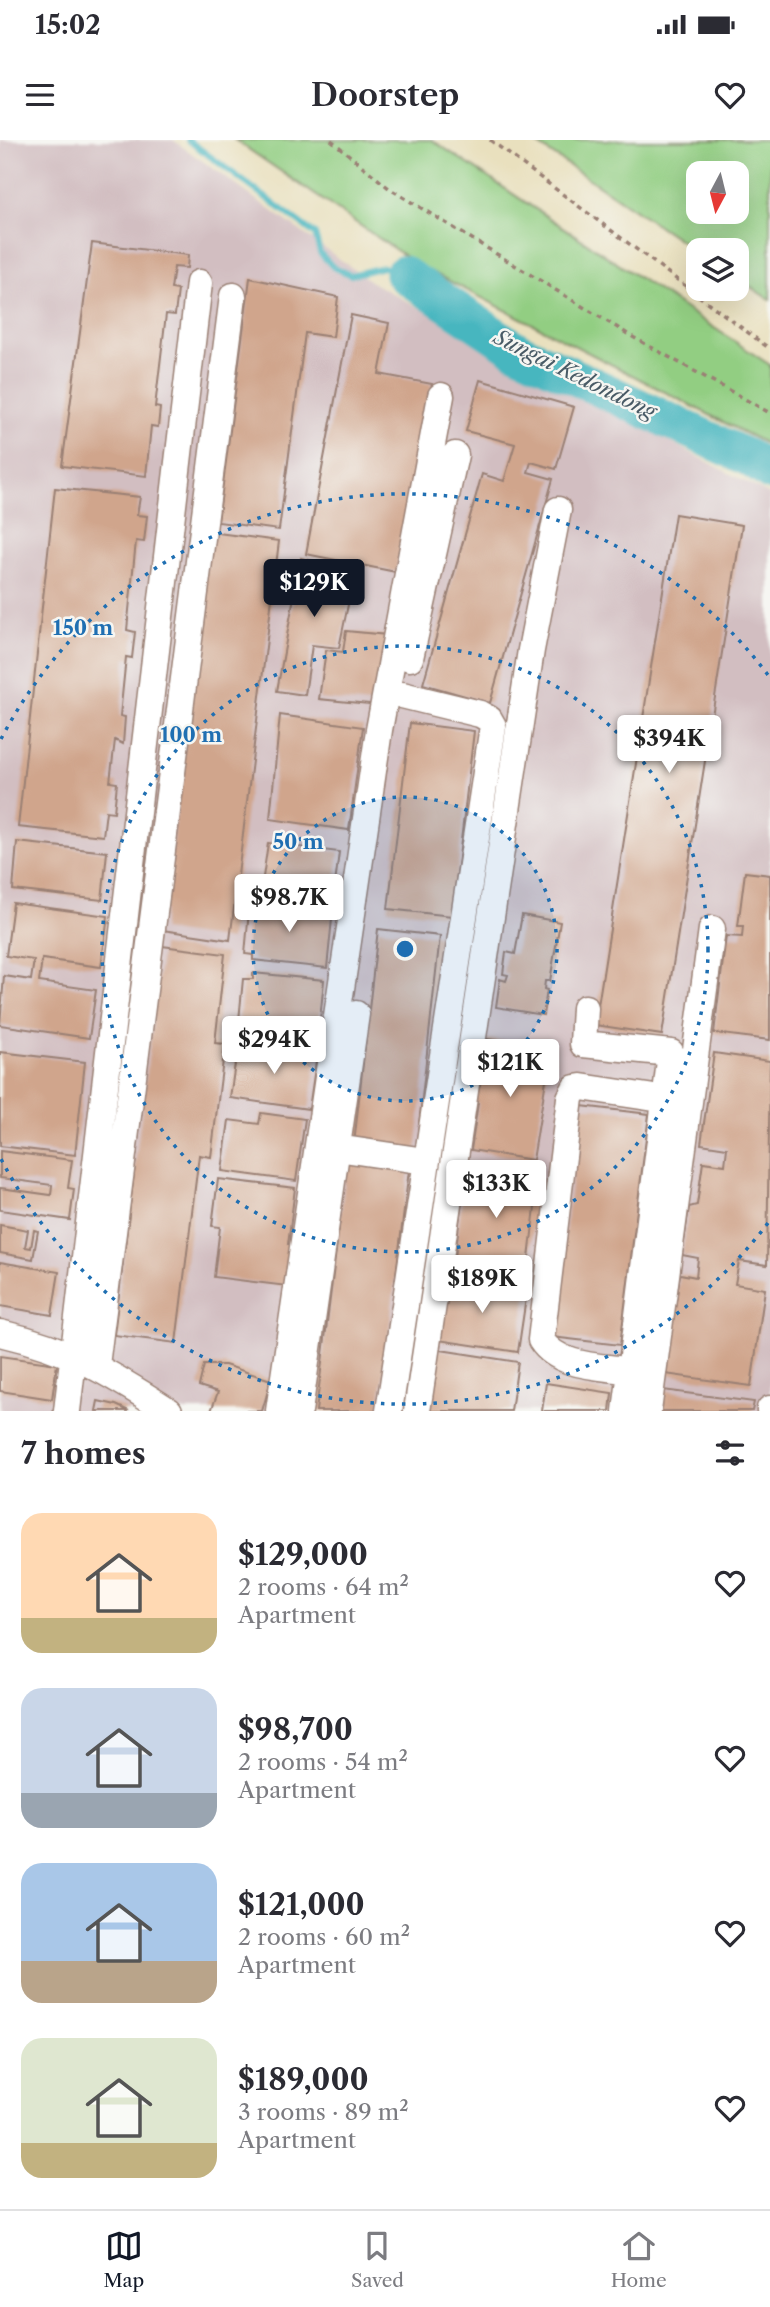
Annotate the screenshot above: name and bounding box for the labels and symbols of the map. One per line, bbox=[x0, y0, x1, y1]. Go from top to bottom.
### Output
north arrow bbox=[686, 161, 749, 224]
water label: Sungai Kedondong bbox=[488, 323, 662, 425]
pin: $129K bbox=[265, 560, 363, 619]
text: 150 m bbox=[53, 615, 113, 640]
pin: $394K bbox=[620, 716, 718, 775]
text: 100 m bbox=[160, 722, 222, 747]
text: 50 m bbox=[272, 829, 324, 854]
pin: $98.7K bbox=[232, 874, 346, 934]
centre of rings bbox=[393, 937, 417, 961]
pin: $294K bbox=[225, 1016, 323, 1076]
pin: $121K bbox=[461, 1040, 559, 1099]
pin: $133K bbox=[447, 1160, 545, 1220]
pin: $189K bbox=[433, 1256, 531, 1315]

